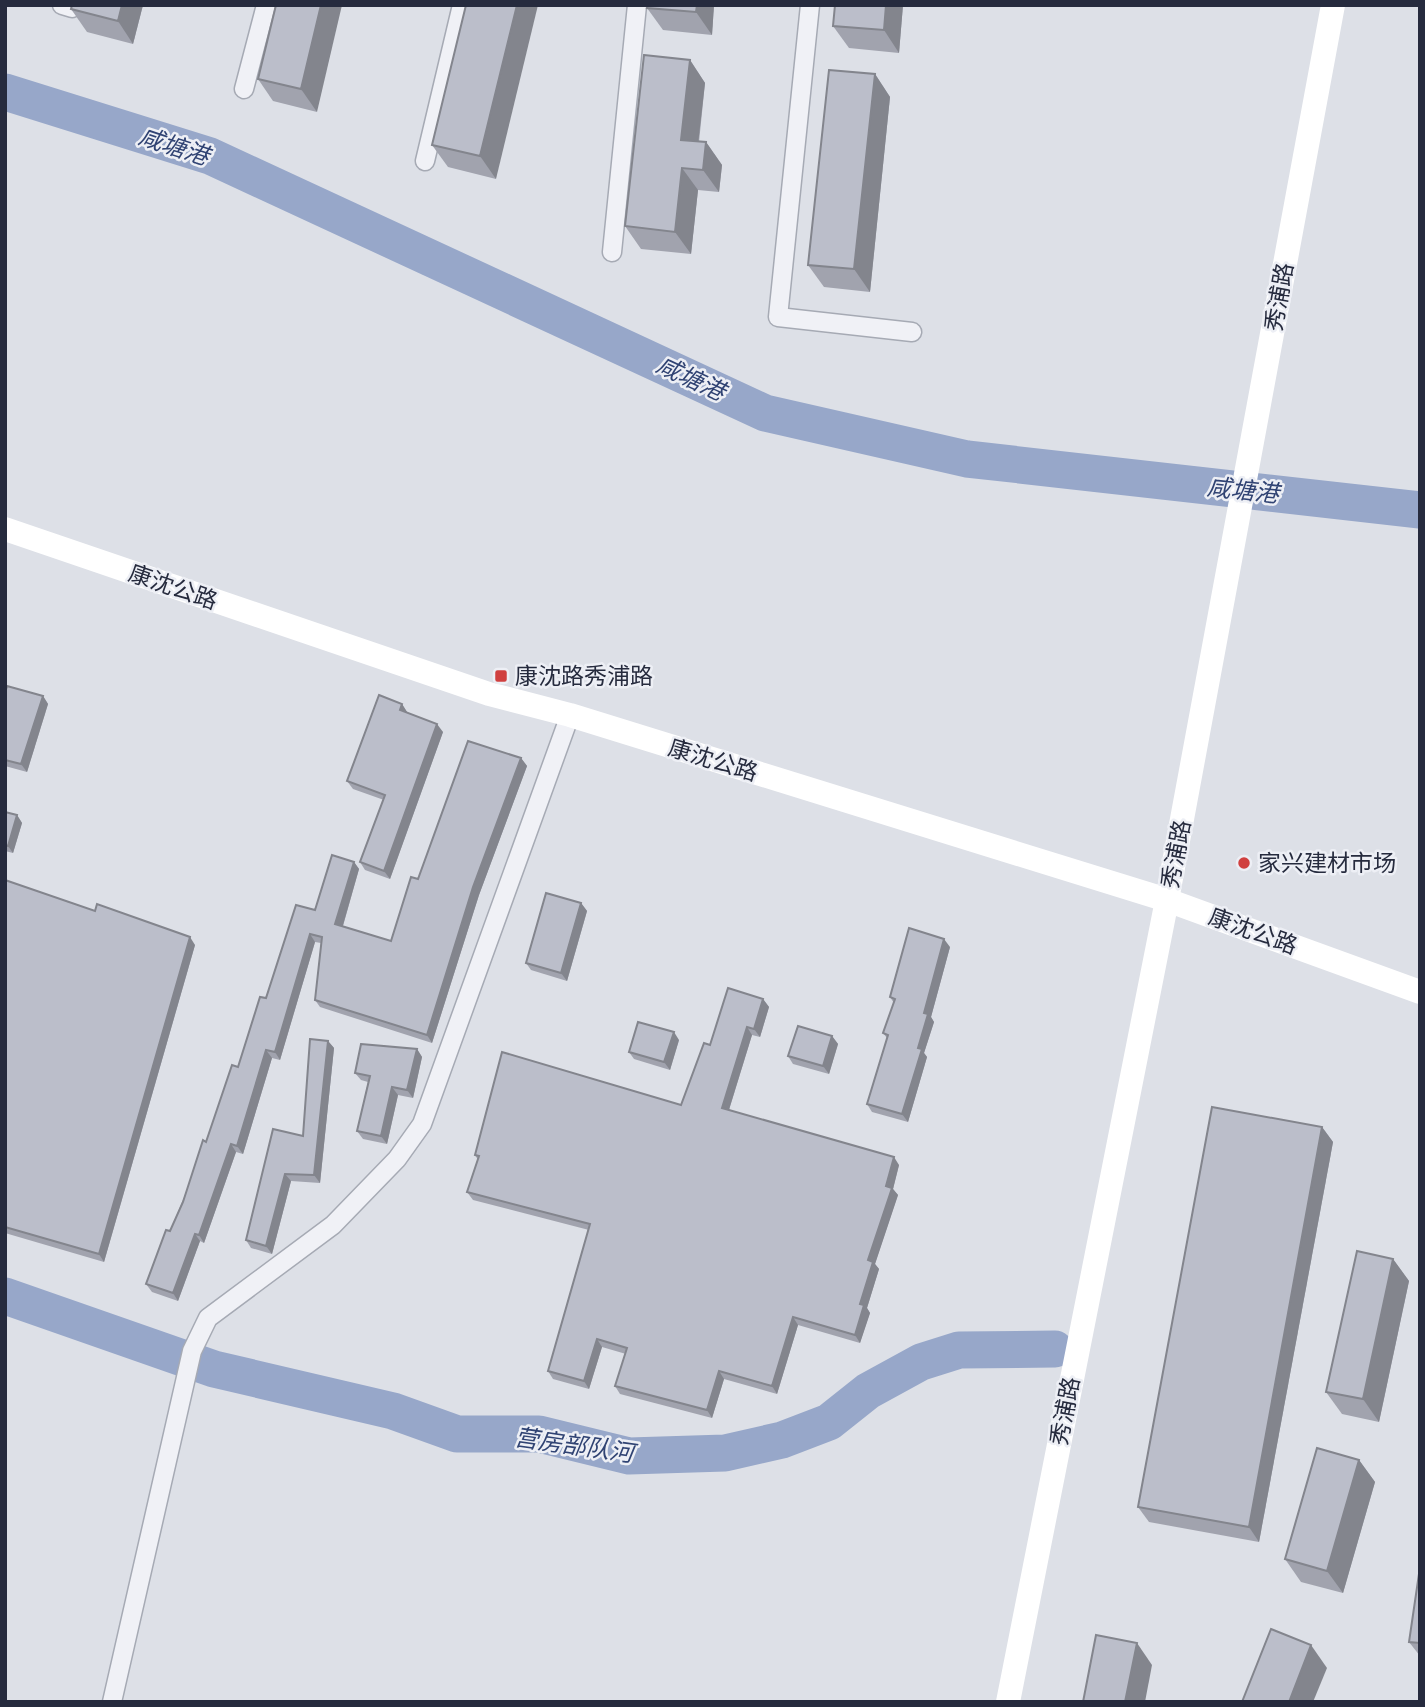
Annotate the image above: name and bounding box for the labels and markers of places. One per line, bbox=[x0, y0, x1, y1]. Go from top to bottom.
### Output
place label: 康沈路秀浦路 bbox=[515, 662, 653, 690]
marker: 康沈路秀浦路 bbox=[493, 668, 509, 684]
place label: 家兴建材市场 bbox=[1258, 849, 1396, 877]
marker: 家兴建材市场 bbox=[1236, 855, 1252, 871]

